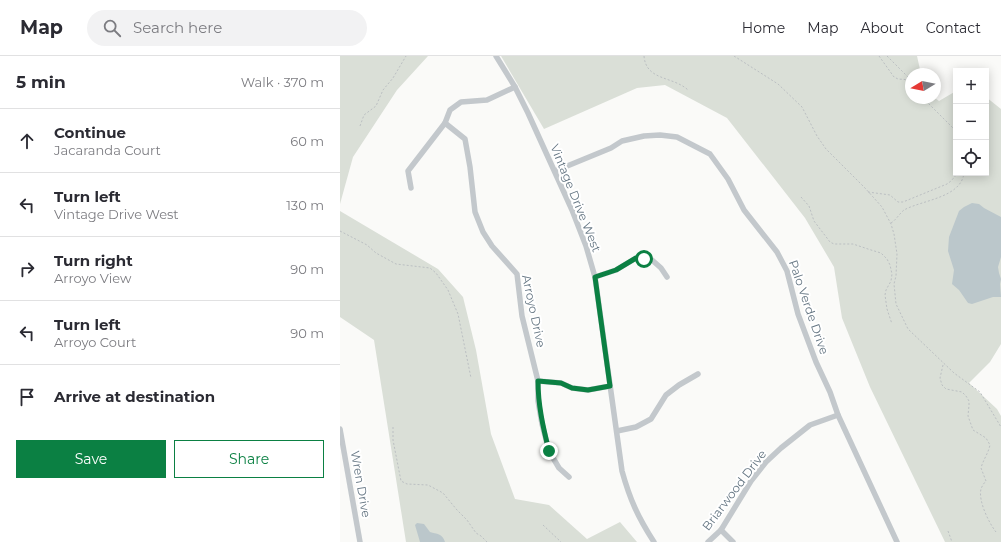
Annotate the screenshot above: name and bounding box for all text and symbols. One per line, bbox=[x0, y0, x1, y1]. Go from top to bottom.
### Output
search box bbox=[87, 10, 367, 46]
text: Map bbox=[20, 16, 63, 39]
icon: search bbox=[101, 17, 123, 39]
text: Search here bbox=[133, 18, 222, 37]
text: Home bbox=[742, 19, 785, 37]
text: Map bbox=[807, 19, 838, 37]
text: About bbox=[860, 19, 904, 37]
text: Contact bbox=[926, 19, 981, 37]
north arrow bbox=[905, 68, 941, 104]
map controls bbox=[953, 68, 989, 176]
button: + bbox=[953, 68, 989, 104]
text: 5 min bbox=[16, 72, 66, 92]
text: Walk · 370 m bbox=[241, 74, 324, 90]
button: − bbox=[953, 104, 989, 140]
text: Continue bbox=[54, 123, 126, 142]
icon: ahead bbox=[16, 130, 38, 152]
text: 60 m bbox=[290, 133, 324, 149]
button: locate bbox=[953, 140, 989, 176]
text: Jacaranda Court bbox=[54, 142, 161, 158]
street label: Vintage Drive West bbox=[547, 142, 605, 254]
text: Turn left bbox=[54, 187, 121, 206]
icon: left bbox=[16, 194, 38, 216]
text: 130 m bbox=[286, 197, 324, 213]
text: Vintage Drive West bbox=[54, 206, 179, 222]
route start bbox=[635, 250, 653, 268]
text: Turn right bbox=[54, 251, 133, 270]
icon: right bbox=[16, 258, 38, 280]
street label: Palo Verde Drive bbox=[786, 258, 832, 356]
text: 90 m bbox=[290, 261, 324, 277]
text: Arroyo View bbox=[54, 270, 131, 286]
street label: Arroyo Drive bbox=[519, 273, 549, 349]
text: Turn left bbox=[54, 315, 121, 334]
icon: left bbox=[16, 322, 38, 344]
text: 90 m bbox=[290, 325, 324, 341]
text: Arroyo Court bbox=[54, 334, 136, 350]
icon: arrive bbox=[16, 386, 38, 408]
text: Arrive at destination bbox=[54, 387, 215, 406]
button: Save bbox=[16, 440, 166, 478]
button: Share bbox=[174, 440, 324, 478]
route end bbox=[540, 442, 558, 460]
street label: Briarwood Drive bbox=[699, 447, 769, 533]
street label: Wren Drive bbox=[348, 449, 374, 519]

